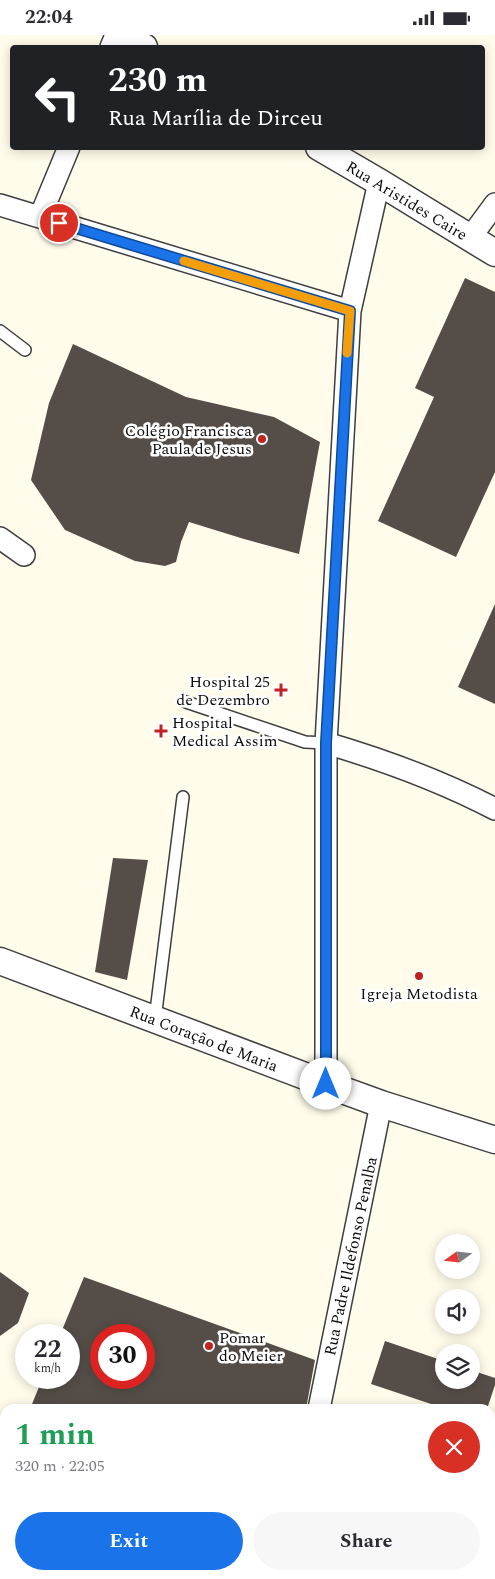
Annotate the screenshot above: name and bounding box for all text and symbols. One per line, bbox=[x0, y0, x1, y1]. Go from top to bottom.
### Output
text: 22:04 bbox=[25, 3, 73, 32]
text: 230 m bbox=[108, 54, 207, 107]
icon: left bbox=[25, 65, 90, 130]
text: Rua Marília de Dirceu bbox=[108, 102, 323, 135]
street label: Rua Aristides Caire bbox=[341, 155, 472, 247]
pin bbox=[38, 202, 80, 244]
icon: arrive bbox=[45, 209, 73, 237]
place label: Colégio Francisca Paula de Jesus bbox=[125, 419, 252, 461]
marker: Colégio Francisca Paula de Jesus bbox=[256, 433, 268, 445]
place label: Hospital 25 de Dezembro bbox=[176, 670, 270, 712]
marker: Hospital 25 de Dezembro bbox=[274, 683, 288, 697]
place label: Hospital Medical Assim bbox=[172, 711, 278, 753]
marker: Hospital Medical Assim bbox=[154, 724, 168, 738]
marker: Igreja Metodista bbox=[413, 970, 425, 982]
place label: Igreja Metodista bbox=[360, 982, 478, 1006]
street label: Rua Coração de Maria bbox=[126, 1000, 281, 1078]
position arrow bbox=[299, 1057, 351, 1109]
street label: Rua Padre Ildefonso Penalba bbox=[318, 1154, 384, 1358]
north arrow bbox=[435, 1234, 480, 1279]
map controls bbox=[435, 1234, 480, 1389]
button: sound bbox=[435, 1289, 480, 1334]
speed limit sign: 30 bbox=[90, 1324, 155, 1389]
place label: Pomar do Meier bbox=[219, 1326, 283, 1368]
text: 22 bbox=[33, 1331, 62, 1369]
marker: Pomar do Meier bbox=[203, 1340, 215, 1352]
button: layers bbox=[435, 1344, 480, 1389]
text: km/h bbox=[34, 1359, 61, 1378]
text: 1 min bbox=[15, 1412, 95, 1458]
button: close bbox=[428, 1421, 480, 1473]
text: 320 m · 22:05 bbox=[15, 1454, 105, 1478]
button: Exit bbox=[15, 1512, 243, 1570]
button: Share bbox=[253, 1512, 480, 1570]

